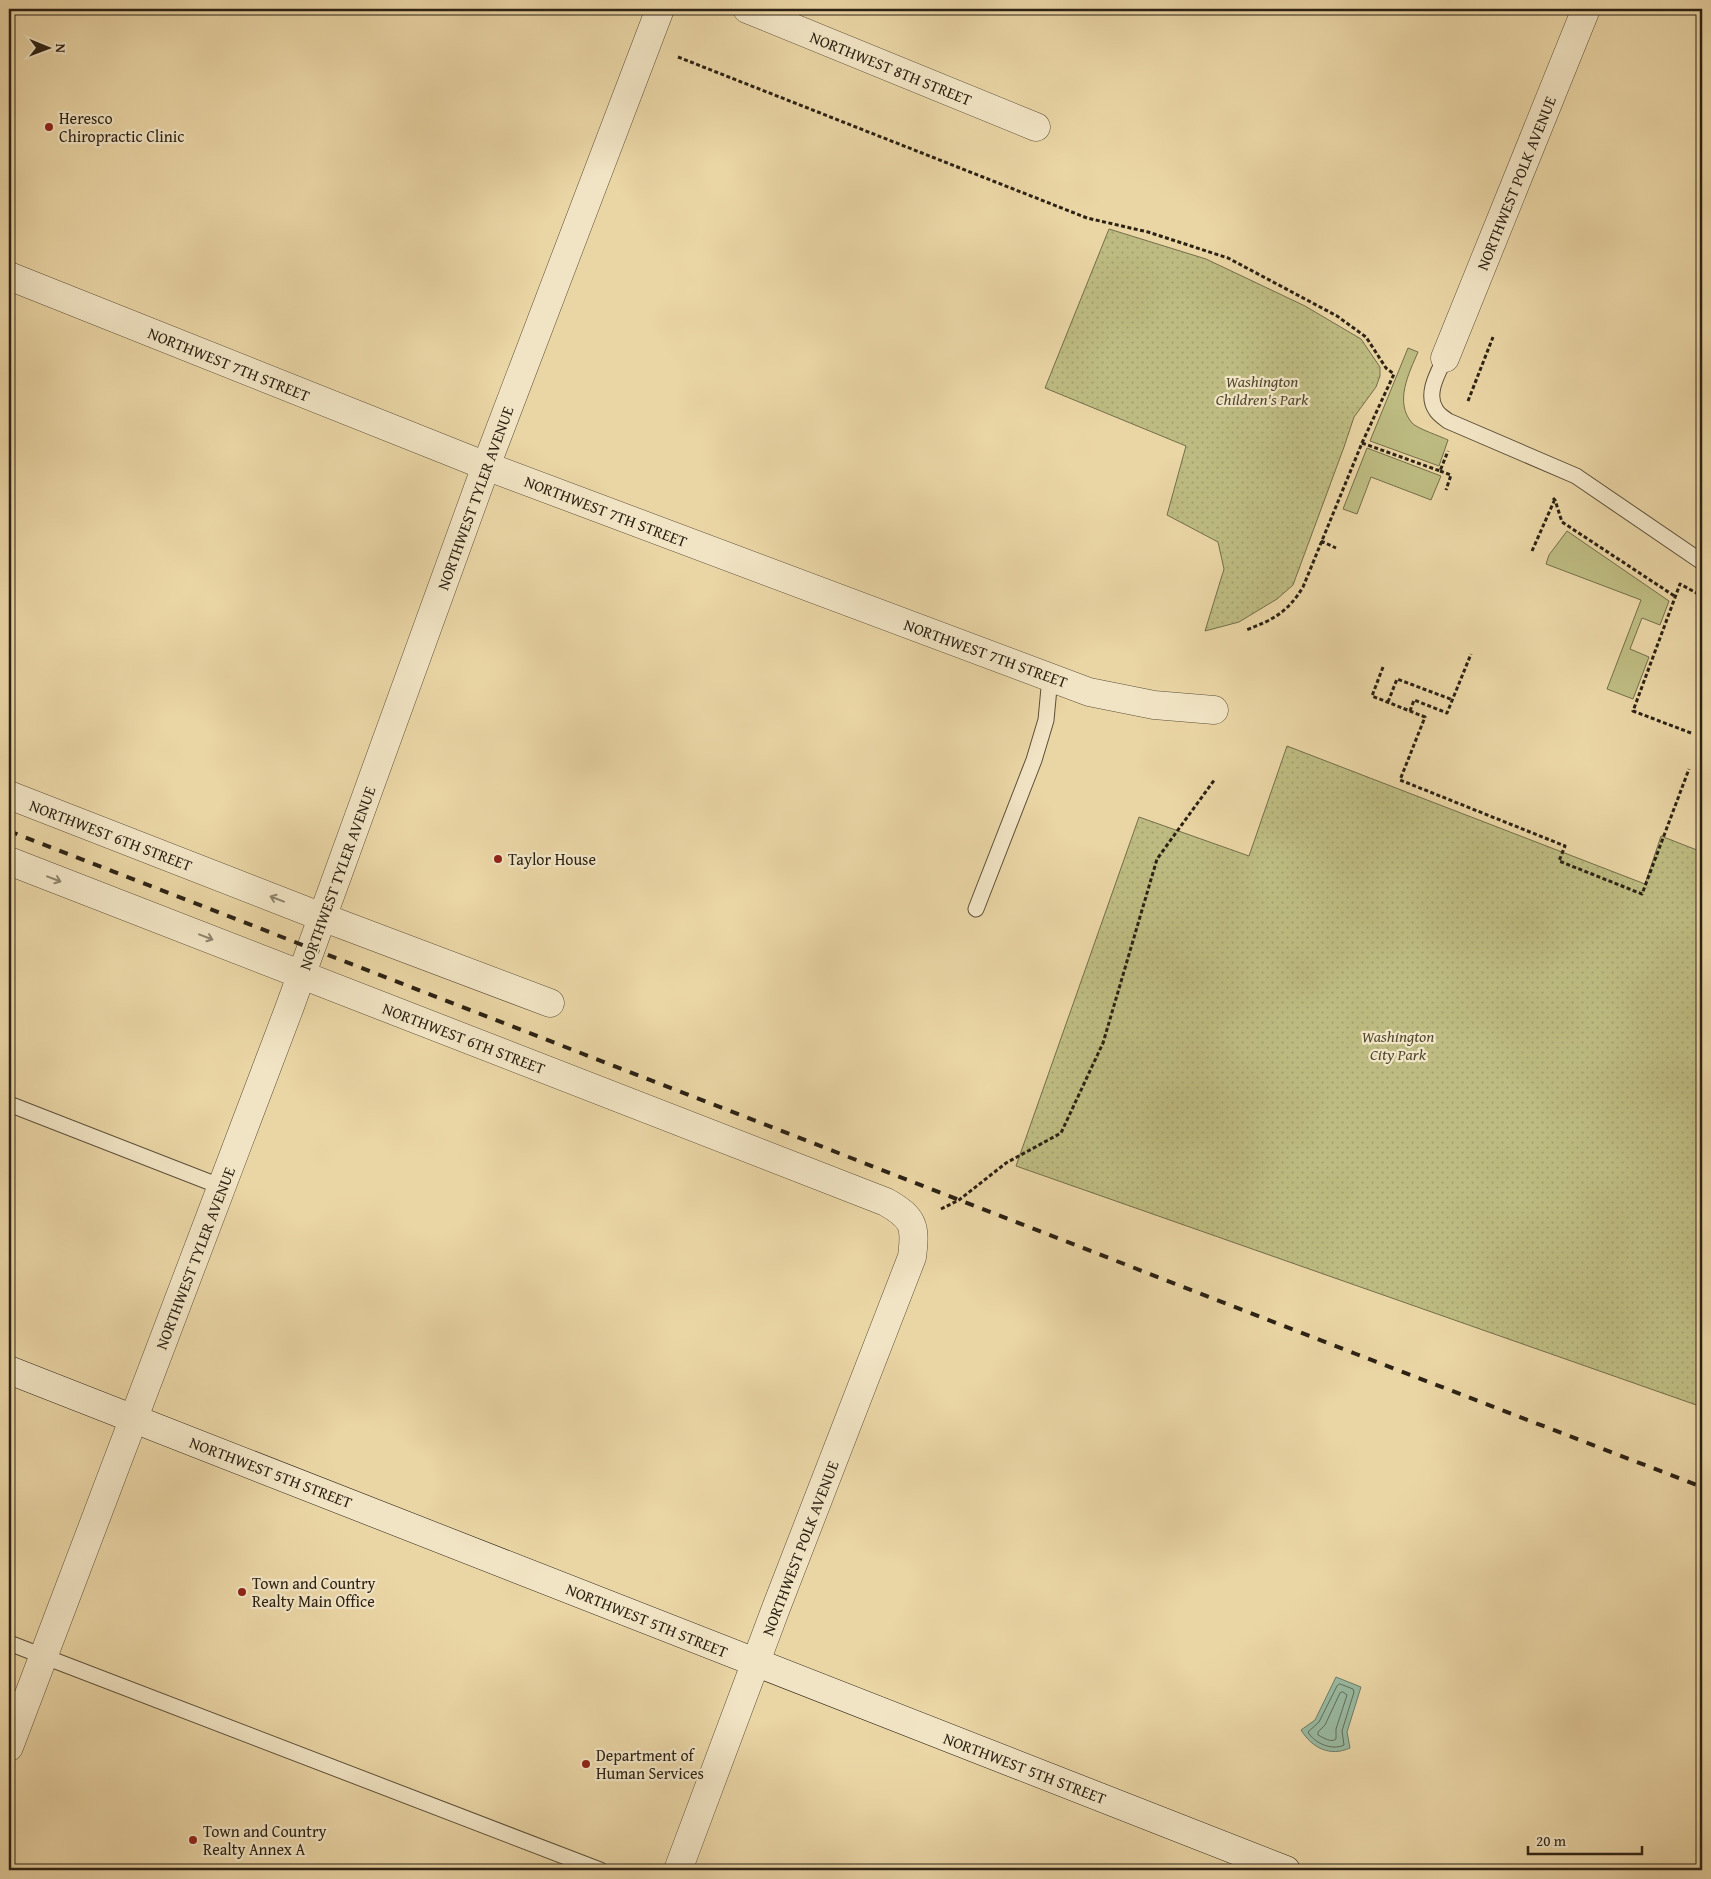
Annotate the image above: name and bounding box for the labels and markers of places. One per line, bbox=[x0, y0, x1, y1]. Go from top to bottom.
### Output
place label: Heresco Chiropractic Clinic bbox=[59, 106, 184, 148]
marker: Heresco Chiropractic Clinic bbox=[43, 121, 55, 133]
place label: Taylor House bbox=[508, 847, 596, 871]
marker: Taylor House bbox=[492, 853, 504, 865]
place label: Town and Country Realty Main Office bbox=[252, 1571, 375, 1613]
marker: Town and Country Realty Main Office bbox=[236, 1586, 248, 1598]
place label: Department of Human Services bbox=[596, 1743, 704, 1785]
marker: Department of Human Services bbox=[580, 1758, 592, 1770]
place label: Town and Country Realty Annex A bbox=[203, 1819, 326, 1861]
marker: Town and Country Realty Annex A bbox=[187, 1834, 199, 1846]

